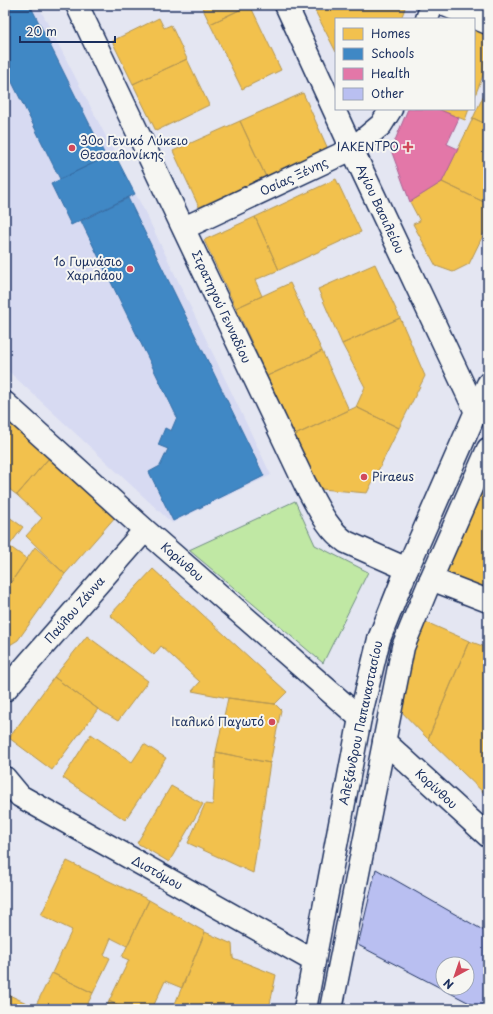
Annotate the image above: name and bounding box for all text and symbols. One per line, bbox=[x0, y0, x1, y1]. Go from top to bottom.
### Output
scale bar bbox=[20, 18, 115, 44]
legend bbox=[335, 18, 475, 110]
text: 20 m bbox=[26, 22, 57, 40]
text: Homes bbox=[371, 24, 410, 42]
text: Schools bbox=[371, 44, 415, 62]
text: Health bbox=[371, 64, 410, 82]
text: Other bbox=[371, 84, 404, 102]
place label: 30ο Γενικό Λύκειο Θεσσαλονίκης bbox=[80, 131, 188, 163]
place label: ΙΑΚΕΝΤΡΟ bbox=[337, 137, 399, 155]
marker: ΙΑΚΕΝΤΡΟ bbox=[402, 141, 414, 153]
marker: 30ο Γενικό Λύκειο Θεσσαλονίκης bbox=[67, 143, 77, 153]
street label: Οσίας Ξένης bbox=[257, 152, 331, 200]
street label: Αγίου Βασιλείου bbox=[352, 161, 410, 256]
street label: Στρατηγού Γενναδίου bbox=[188, 247, 256, 366]
place label: 1ο Γυμνάσιο Χαριλάου bbox=[53, 252, 122, 284]
marker: 1ο Γυμνάσιο Χαριλάου bbox=[125, 264, 135, 274]
place label: Piraeus bbox=[372, 467, 415, 485]
marker: Piraeus bbox=[359, 472, 369, 482]
street label: Κορίνθου bbox=[157, 537, 208, 585]
street label: Παύλου Ζάννα bbox=[40, 572, 109, 647]
street label: Αλεξάνδρου Παπαναστασίου bbox=[334, 639, 386, 807]
place label: Ιταλικό Παγωτό bbox=[171, 712, 264, 730]
marker: Ιταλικό Παγωτό bbox=[267, 717, 277, 727]
street label: Κορίνθου bbox=[412, 764, 462, 813]
street label: Διστόμου bbox=[129, 851, 186, 894]
north arrow bbox=[435, 956, 475, 996]
text: N bbox=[439, 975, 457, 993]

